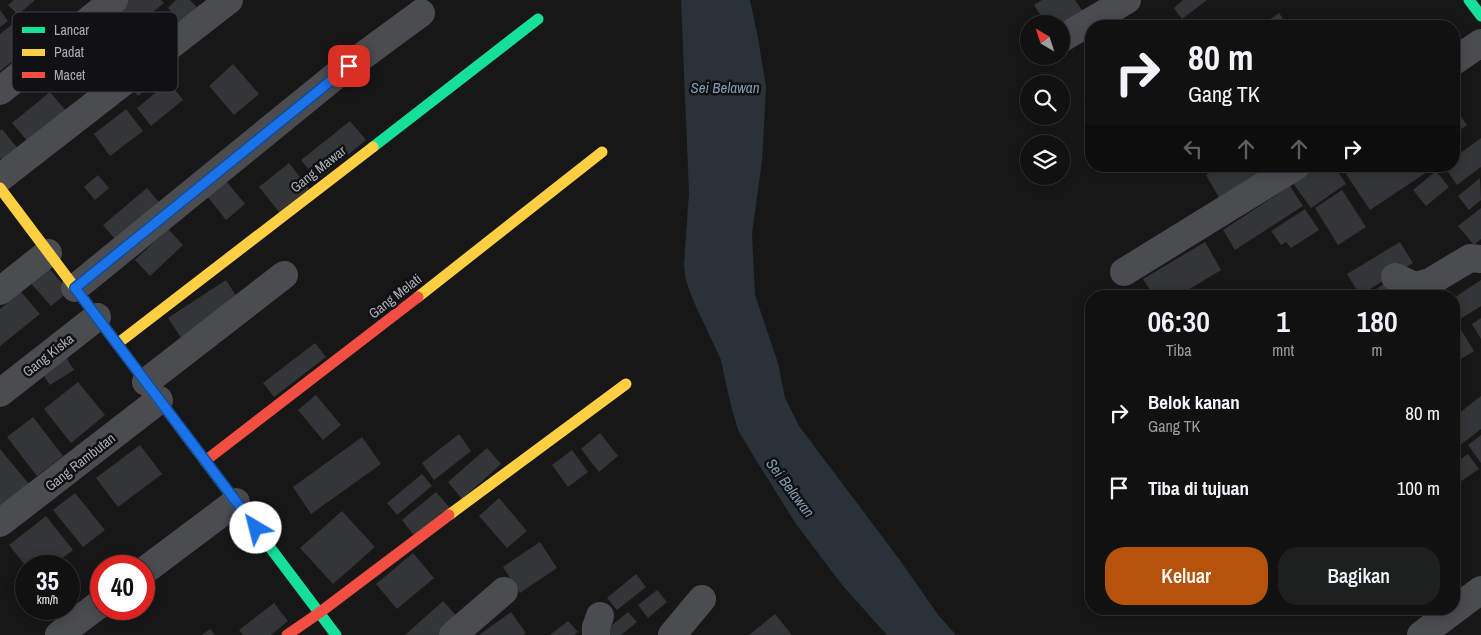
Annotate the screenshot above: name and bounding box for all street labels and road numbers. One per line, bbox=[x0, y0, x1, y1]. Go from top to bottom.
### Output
street label: Gang Mawar bbox=[287, 142, 350, 196]
street label: Gang Melati bbox=[365, 270, 425, 322]
street label: Gang Kiska bbox=[19, 329, 78, 381]
street label: Gang Rambutan bbox=[41, 429, 119, 495]

